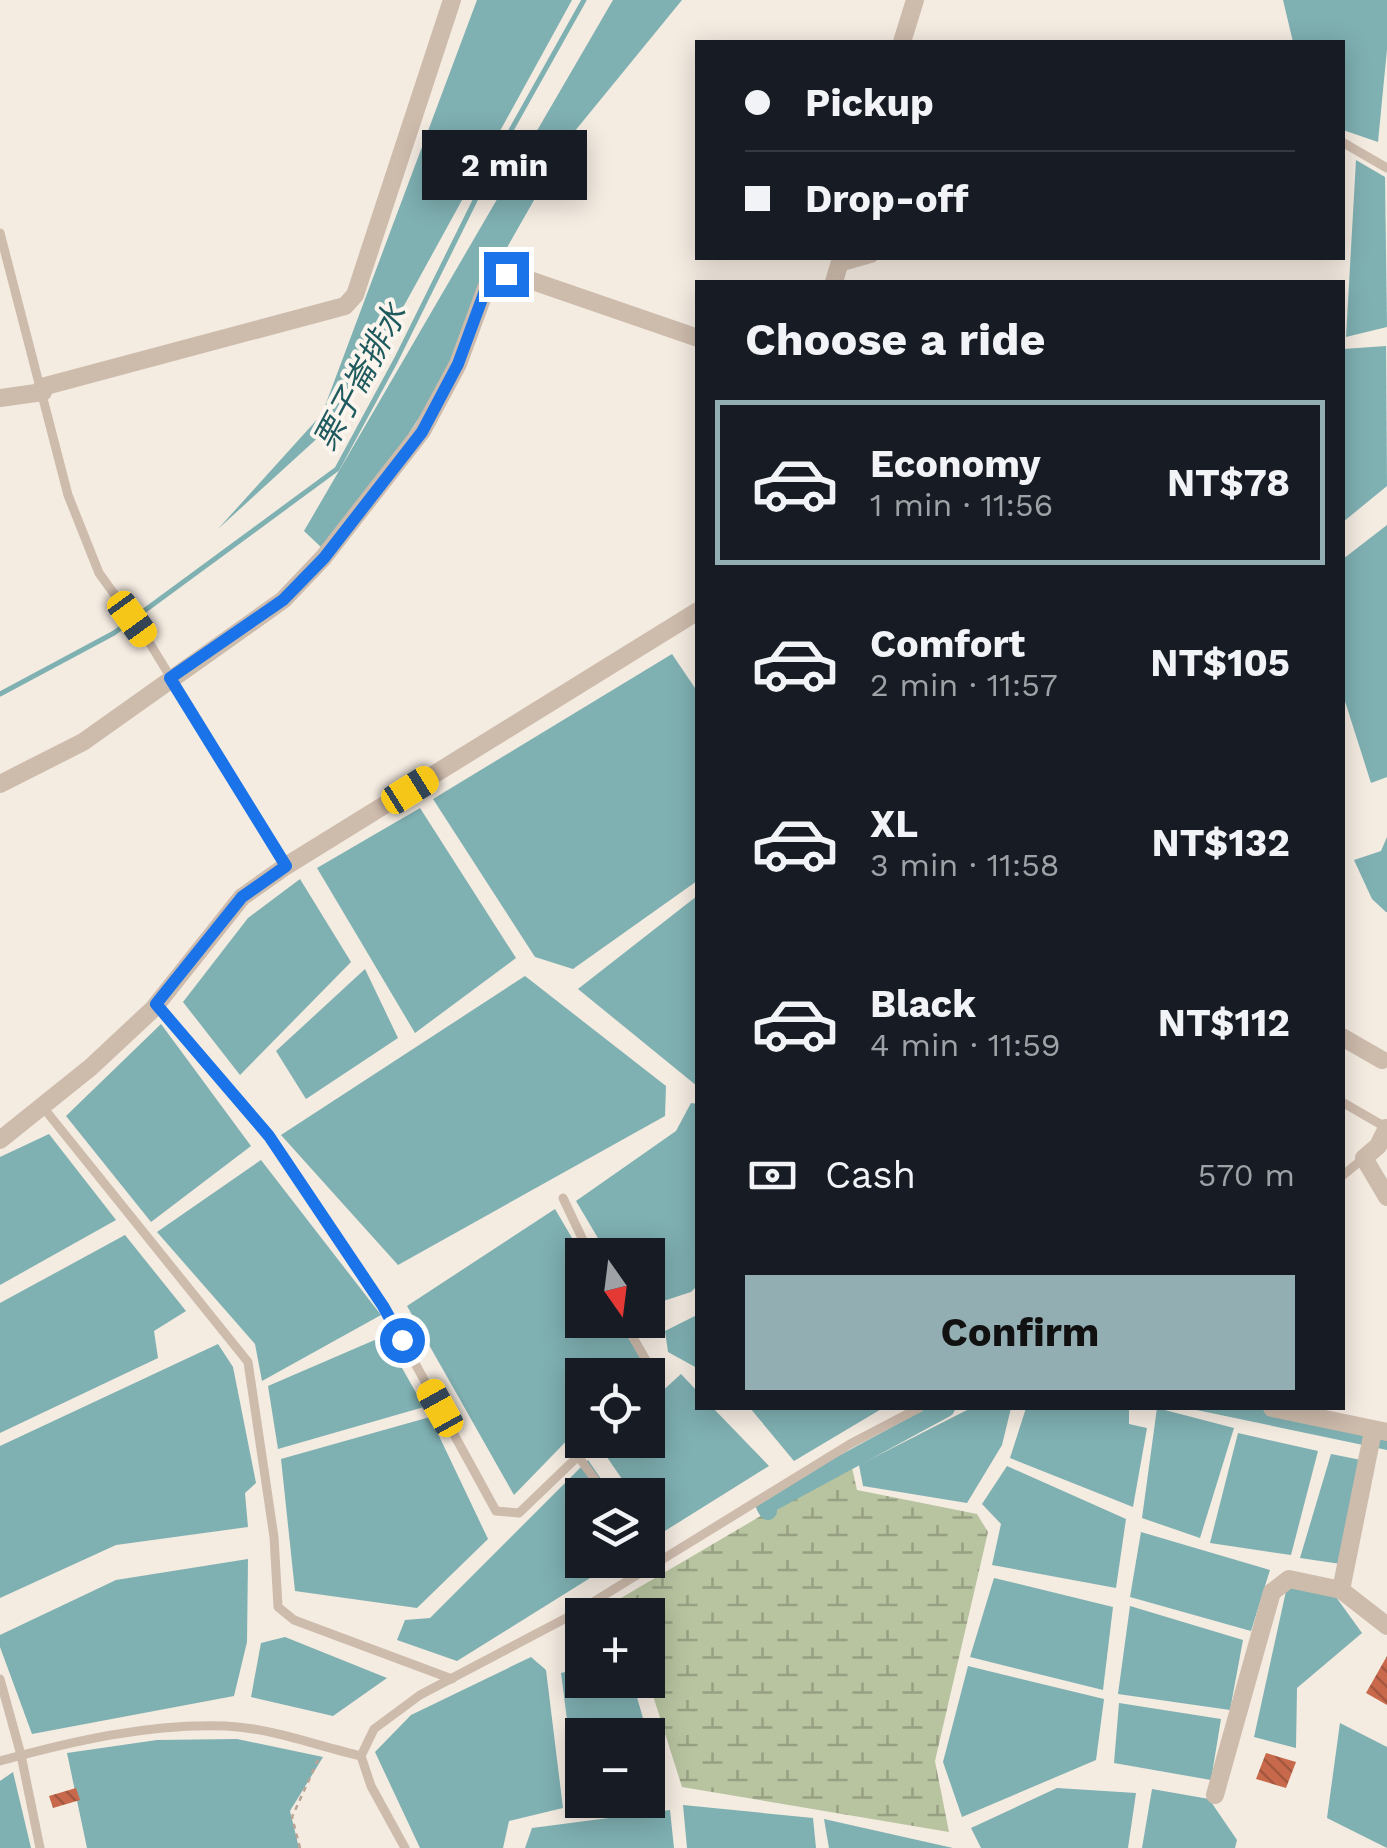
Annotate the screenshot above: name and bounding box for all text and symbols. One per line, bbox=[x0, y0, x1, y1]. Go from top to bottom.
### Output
text: Pickup bbox=[805, 81, 934, 125]
callout: 2 min bbox=[424, 129, 588, 199]
text: 2 min bbox=[461, 146, 548, 184]
text: Drop-off bbox=[805, 177, 969, 221]
route end bbox=[484, 252, 529, 297]
water label: 栗子崙排水 bbox=[306, 296, 415, 457]
text: Choose a ride bbox=[745, 313, 1045, 366]
icon: car bbox=[750, 438, 840, 528]
text: Economy bbox=[870, 442, 1041, 486]
text: NT$78 bbox=[1167, 461, 1290, 505]
text: 1 min · 11:56 bbox=[870, 486, 1053, 524]
car bbox=[102, 586, 162, 652]
icon: car bbox=[750, 618, 840, 708]
text: Comfort bbox=[870, 622, 1025, 666]
text: NT$105 bbox=[1150, 641, 1290, 685]
text: 2 min · 11:57 bbox=[870, 666, 1058, 704]
car bbox=[377, 761, 443, 819]
icon: car bbox=[750, 798, 840, 888]
text: XL bbox=[870, 802, 918, 846]
text: NT$132 bbox=[1152, 821, 1290, 865]
text: 3 min · 11:58 bbox=[870, 846, 1060, 884]
icon: car bbox=[750, 978, 840, 1068]
text: Black bbox=[870, 982, 976, 1026]
text: NT$112 bbox=[1158, 1001, 1290, 1045]
text: 4 min · 11:59 bbox=[870, 1026, 1061, 1064]
icon: cash bbox=[745, 1148, 800, 1203]
text: Cash bbox=[825, 1153, 916, 1197]
text: 570 m bbox=[1198, 1156, 1295, 1194]
north arrow bbox=[565, 1238, 665, 1338]
map controls bbox=[565, 1238, 665, 1818]
button: Confirm bbox=[745, 1275, 1295, 1390]
route start bbox=[380, 1318, 425, 1363]
button: locate bbox=[565, 1358, 665, 1458]
car bbox=[412, 1374, 468, 1442]
button: layers bbox=[565, 1478, 665, 1578]
button: + bbox=[565, 1598, 665, 1698]
button: − bbox=[565, 1718, 665, 1818]

